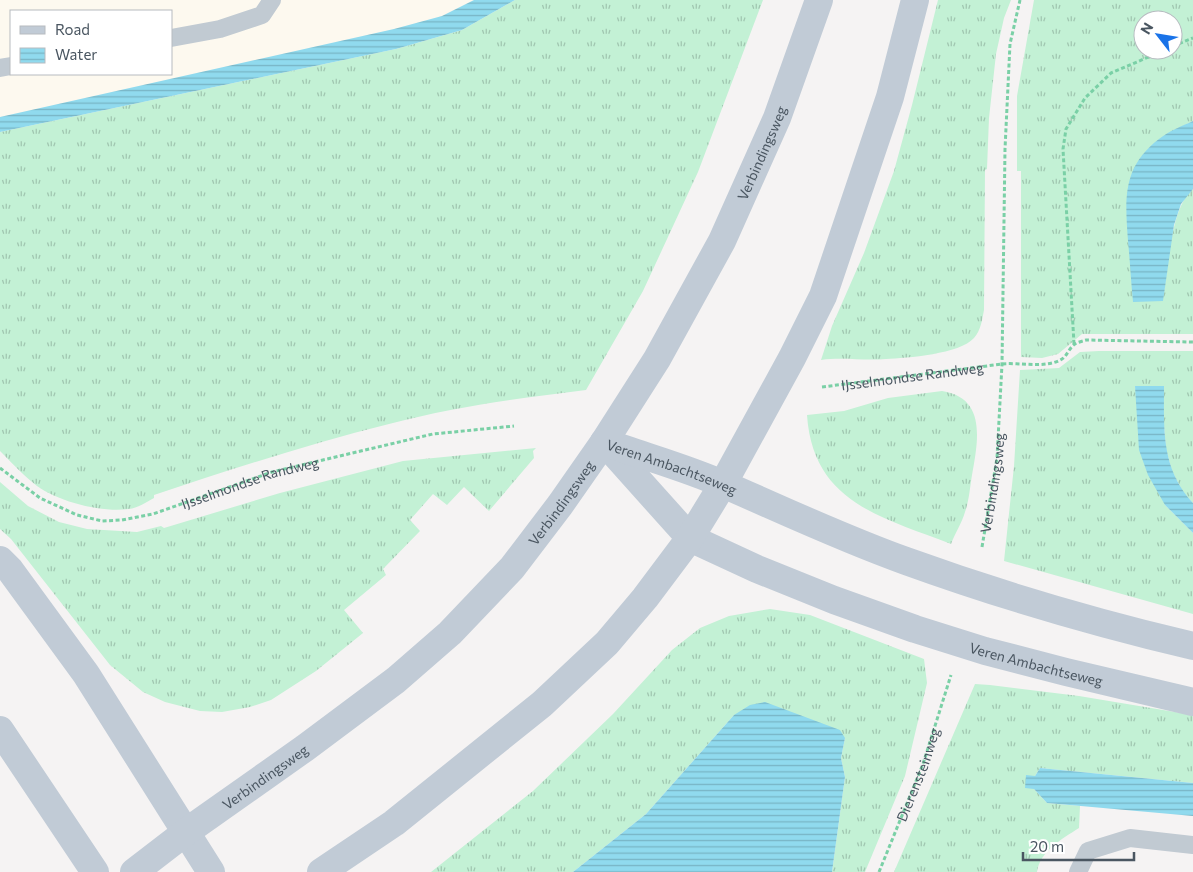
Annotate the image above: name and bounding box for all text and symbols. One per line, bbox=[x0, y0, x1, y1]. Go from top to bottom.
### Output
legend bbox=[10, 10, 172, 75]
north arrow bbox=[1133, 10, 1183, 60]
text: N bbox=[1136, 19, 1156, 37]
text: Road bbox=[55, 20, 90, 38]
text: Water bbox=[55, 45, 97, 63]
street label: Verbindingsweg bbox=[733, 103, 789, 203]
street label: IJsselmondse Randweg bbox=[840, 358, 985, 393]
street label: Verbindingsweg bbox=[976, 432, 1007, 534]
street label: Veren Ambachtseweg bbox=[604, 435, 740, 498]
street label: IJsselmondse Randweg bbox=[179, 453, 321, 512]
street label: Verbindingsweg bbox=[524, 456, 598, 548]
street label: Veren Ambachtseweg bbox=[967, 638, 1105, 689]
street label: Dierensteinweg bbox=[892, 725, 943, 824]
street label: Verbindingsweg bbox=[219, 740, 311, 812]
scale bar bbox=[1023, 830, 1134, 862]
text: 20 m bbox=[1030, 837, 1064, 855]

